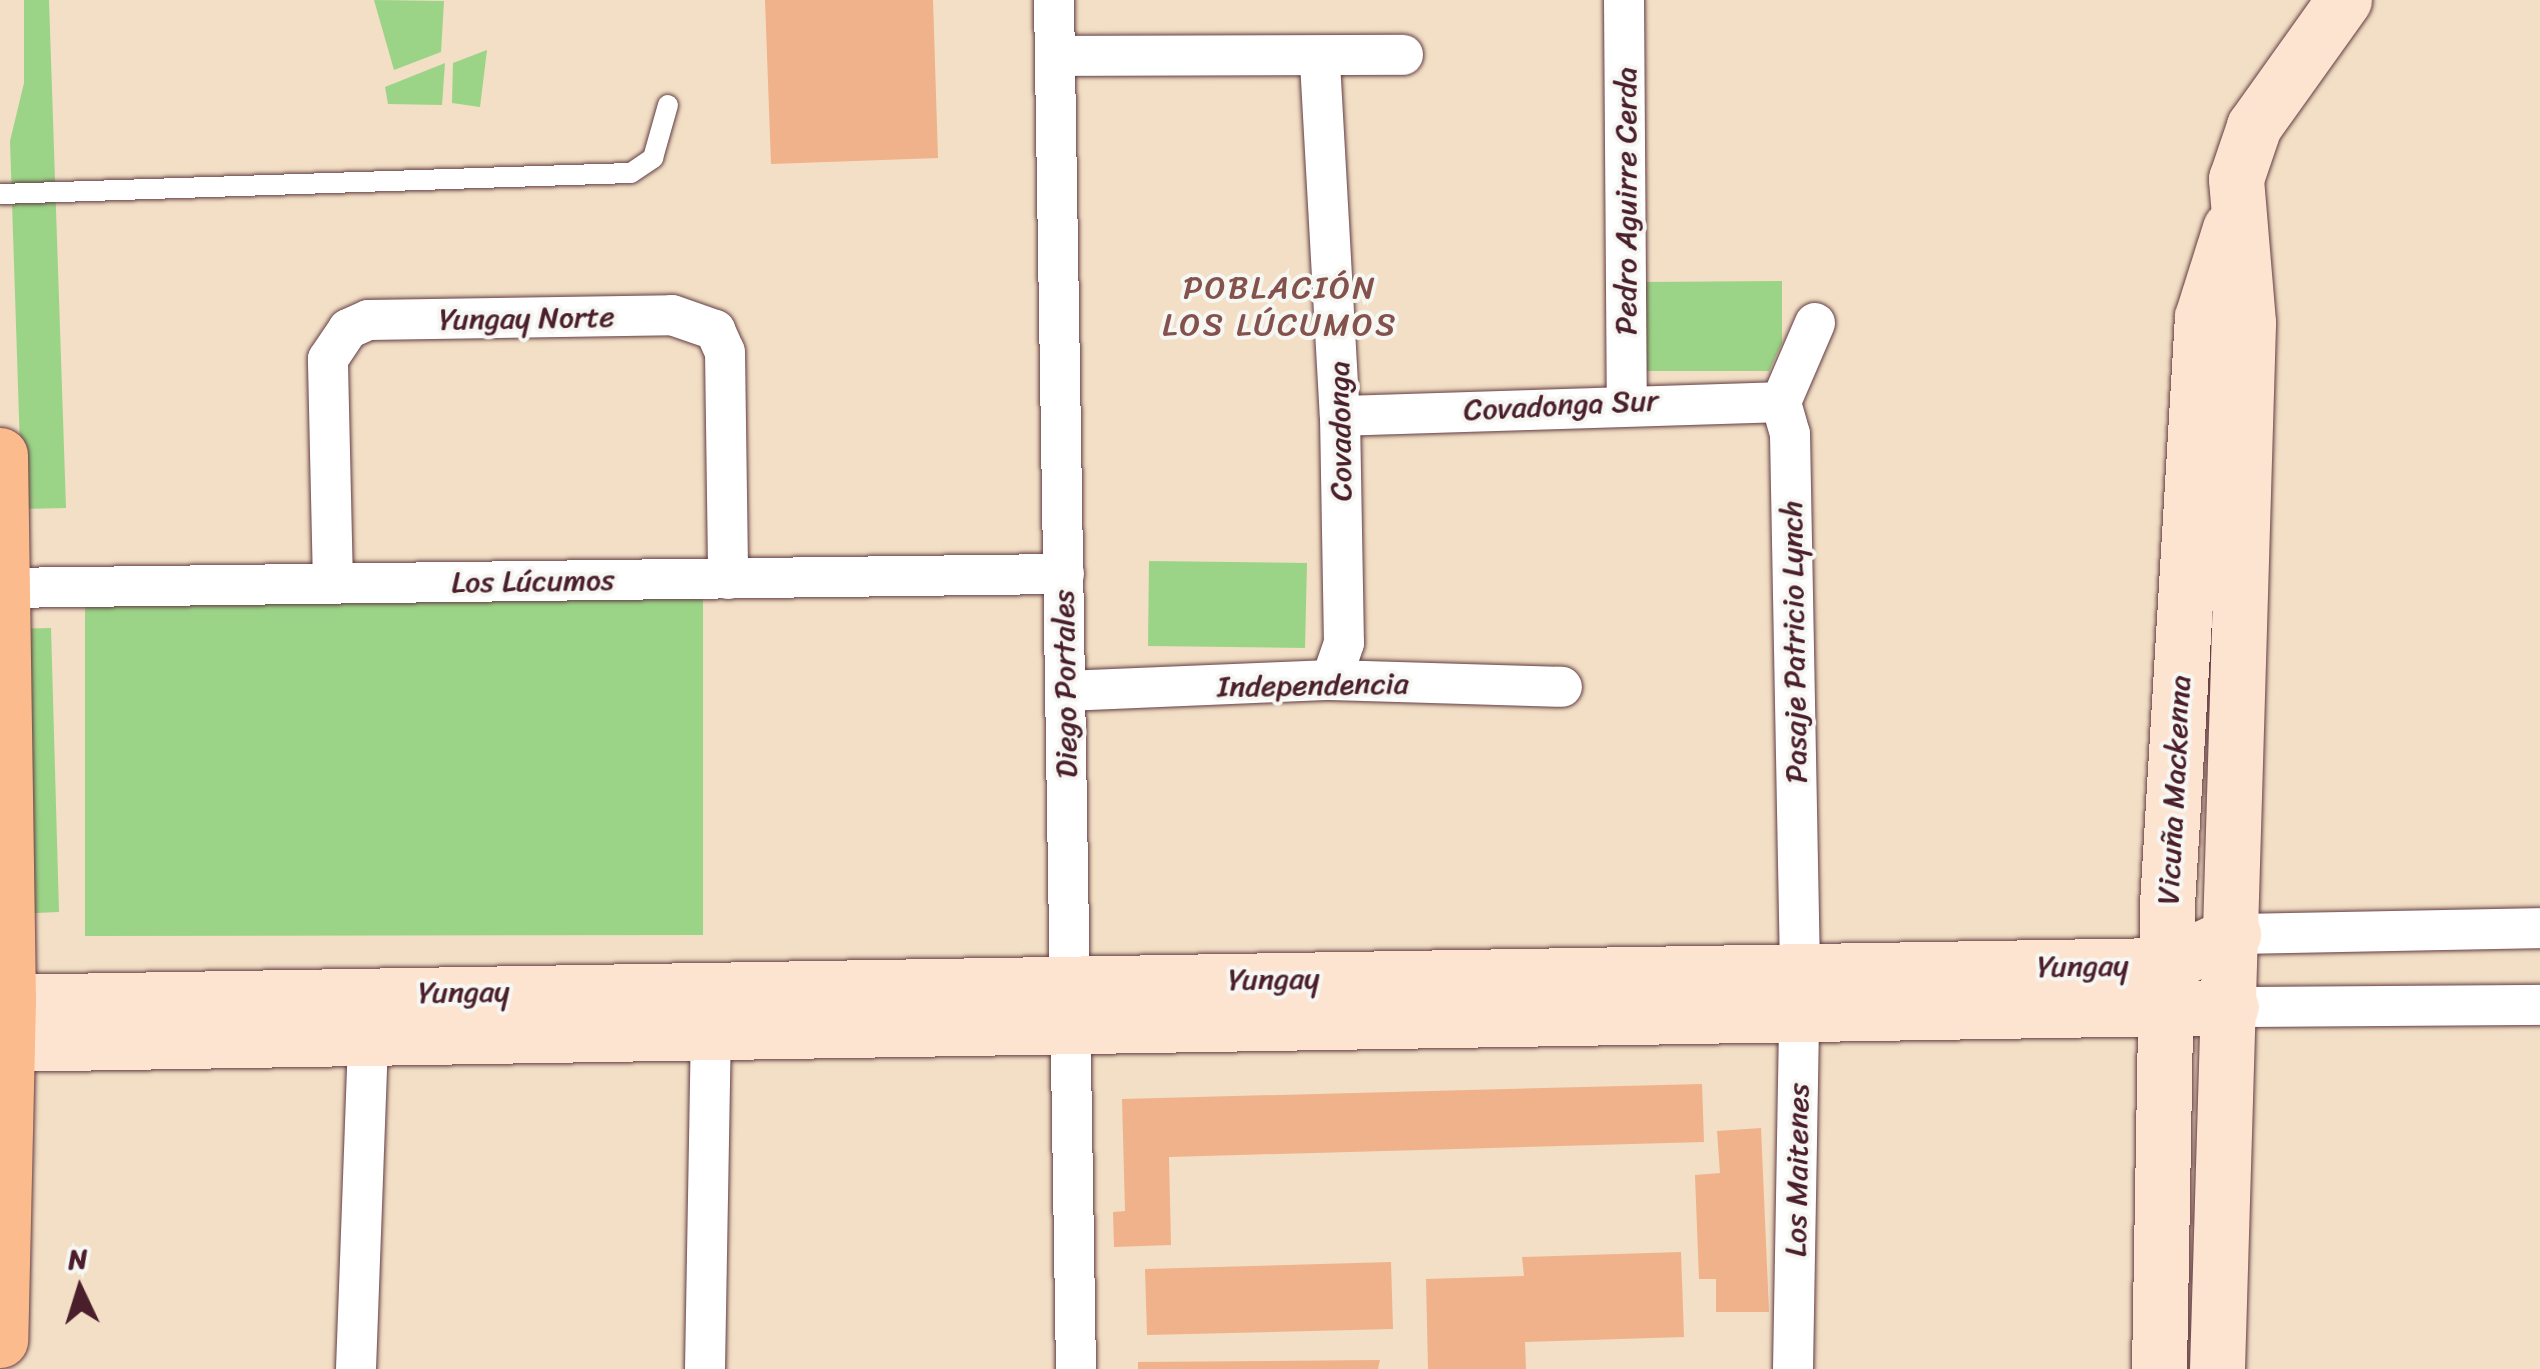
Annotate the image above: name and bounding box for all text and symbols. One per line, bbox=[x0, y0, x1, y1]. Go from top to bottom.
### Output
street label: Pedro Aguirre Cerda bbox=[1608, 67, 1644, 335]
district label: POBLACIÓN LOS LÚCUMOS bbox=[1162, 270, 1398, 345]
street label: Yungay Norte bbox=[439, 298, 615, 338]
street label: Covadonga bbox=[1321, 361, 1359, 501]
street label: Covadonga Sur bbox=[1463, 382, 1659, 428]
street label: Pasaje Patricio Lynch bbox=[1774, 500, 1814, 784]
street label: Los Lúcumos bbox=[452, 562, 614, 600]
street label: Diego Portales bbox=[1045, 589, 1085, 779]
street label: Independencia bbox=[1217, 665, 1409, 705]
street label: Vicuña Mackenna bbox=[2150, 674, 2198, 906]
street label: Yungay bbox=[2037, 947, 2129, 985]
street label: Yungay bbox=[1228, 960, 1320, 998]
street label: Yungay bbox=[418, 973, 510, 1011]
street label: Los Maitenes bbox=[1778, 1085, 1816, 1255]
text: N bbox=[66, 1233, 89, 1284]
north arrow bbox=[30, 1239, 130, 1339]

